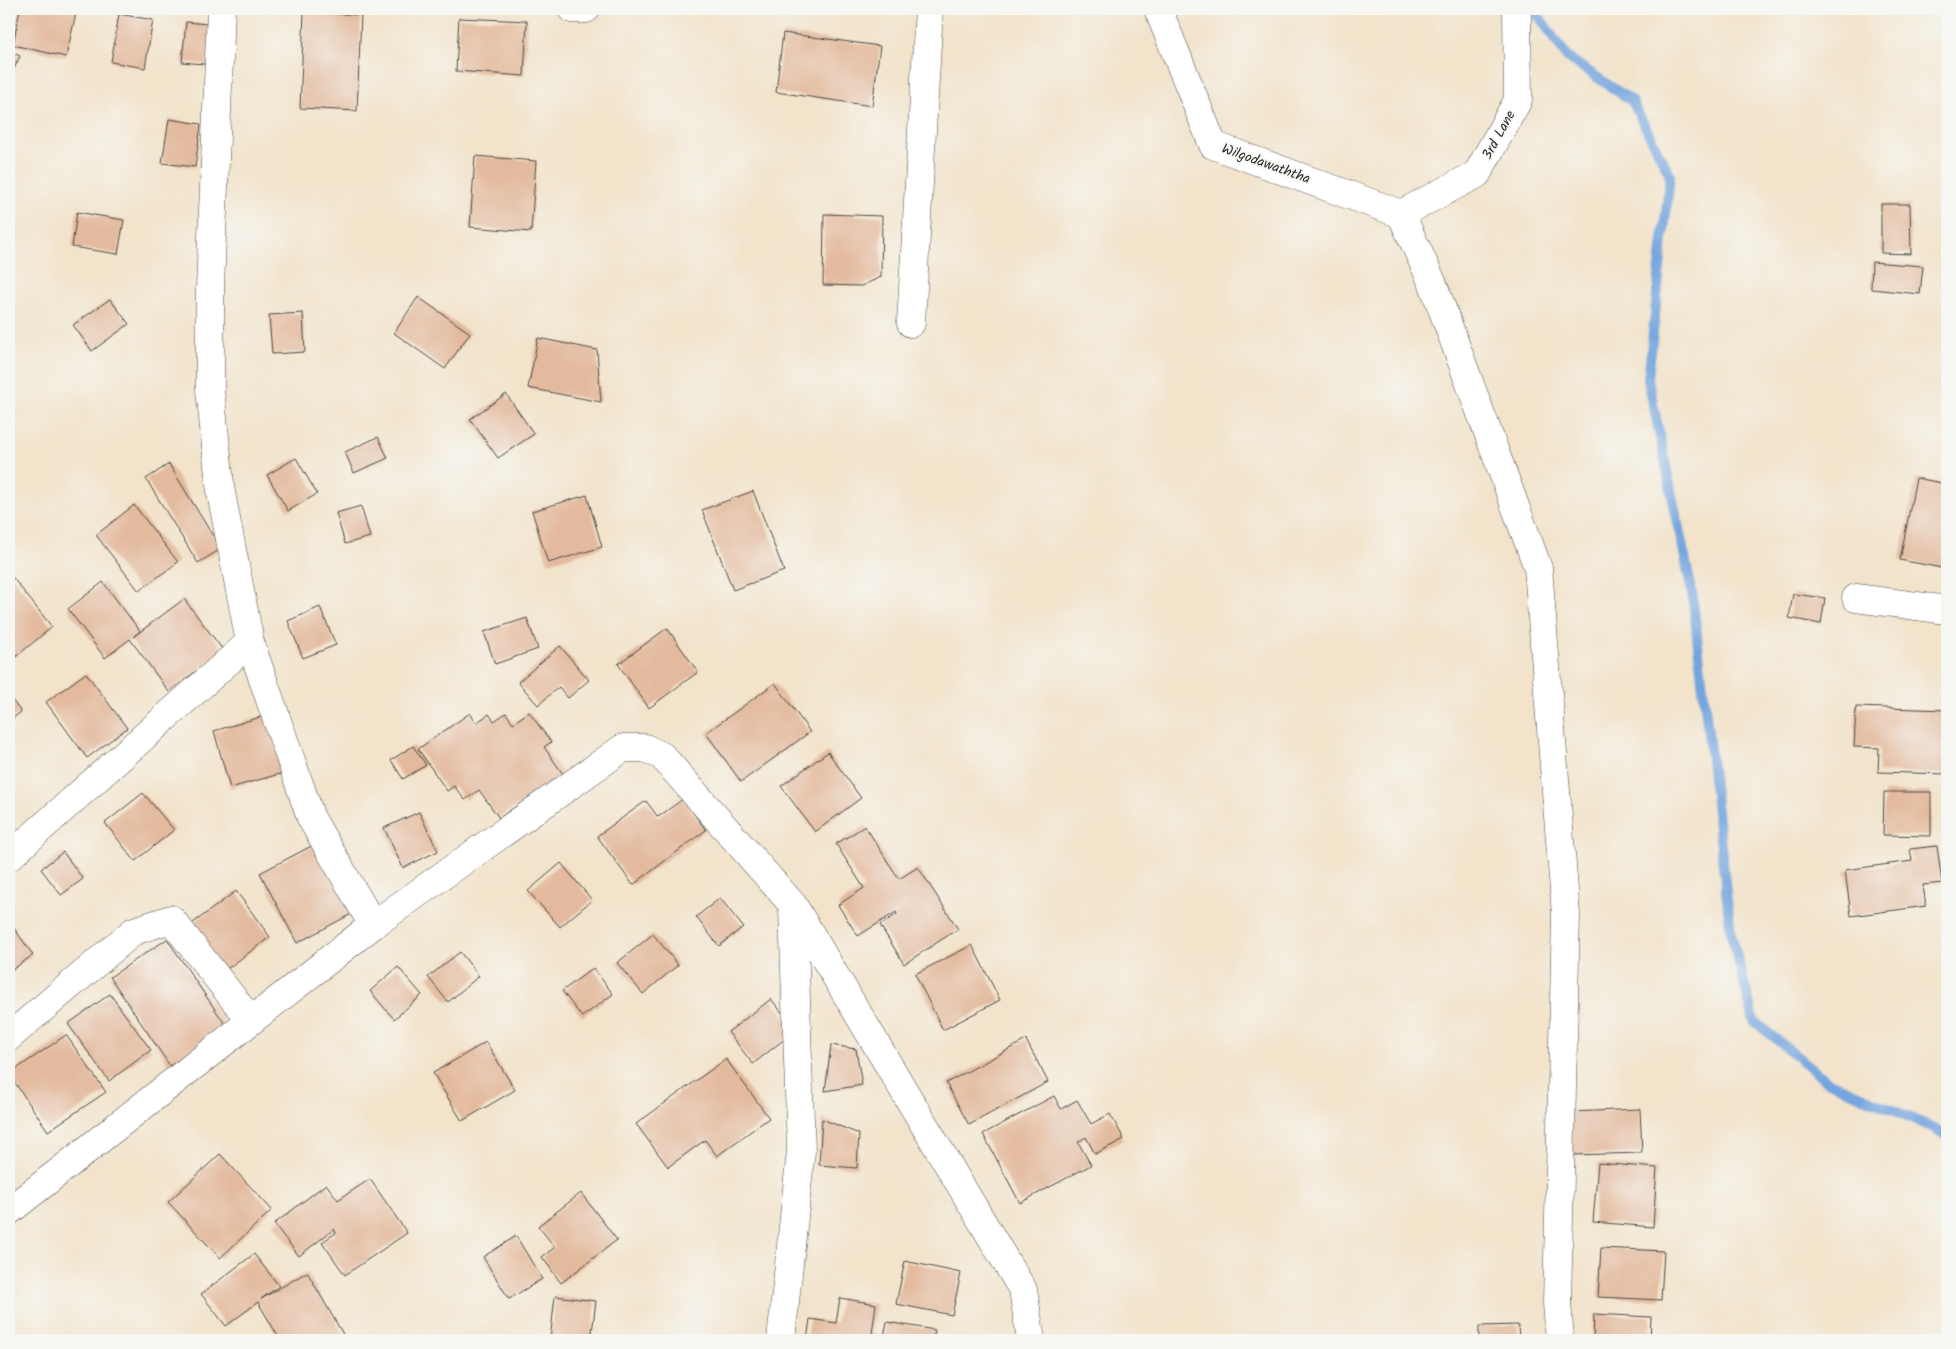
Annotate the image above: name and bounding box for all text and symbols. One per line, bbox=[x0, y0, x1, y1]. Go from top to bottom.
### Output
street label: 3rd Lane bbox=[1476, 106, 1522, 164]
street label: Wilgodawaththa bbox=[1219, 138, 1313, 190]

